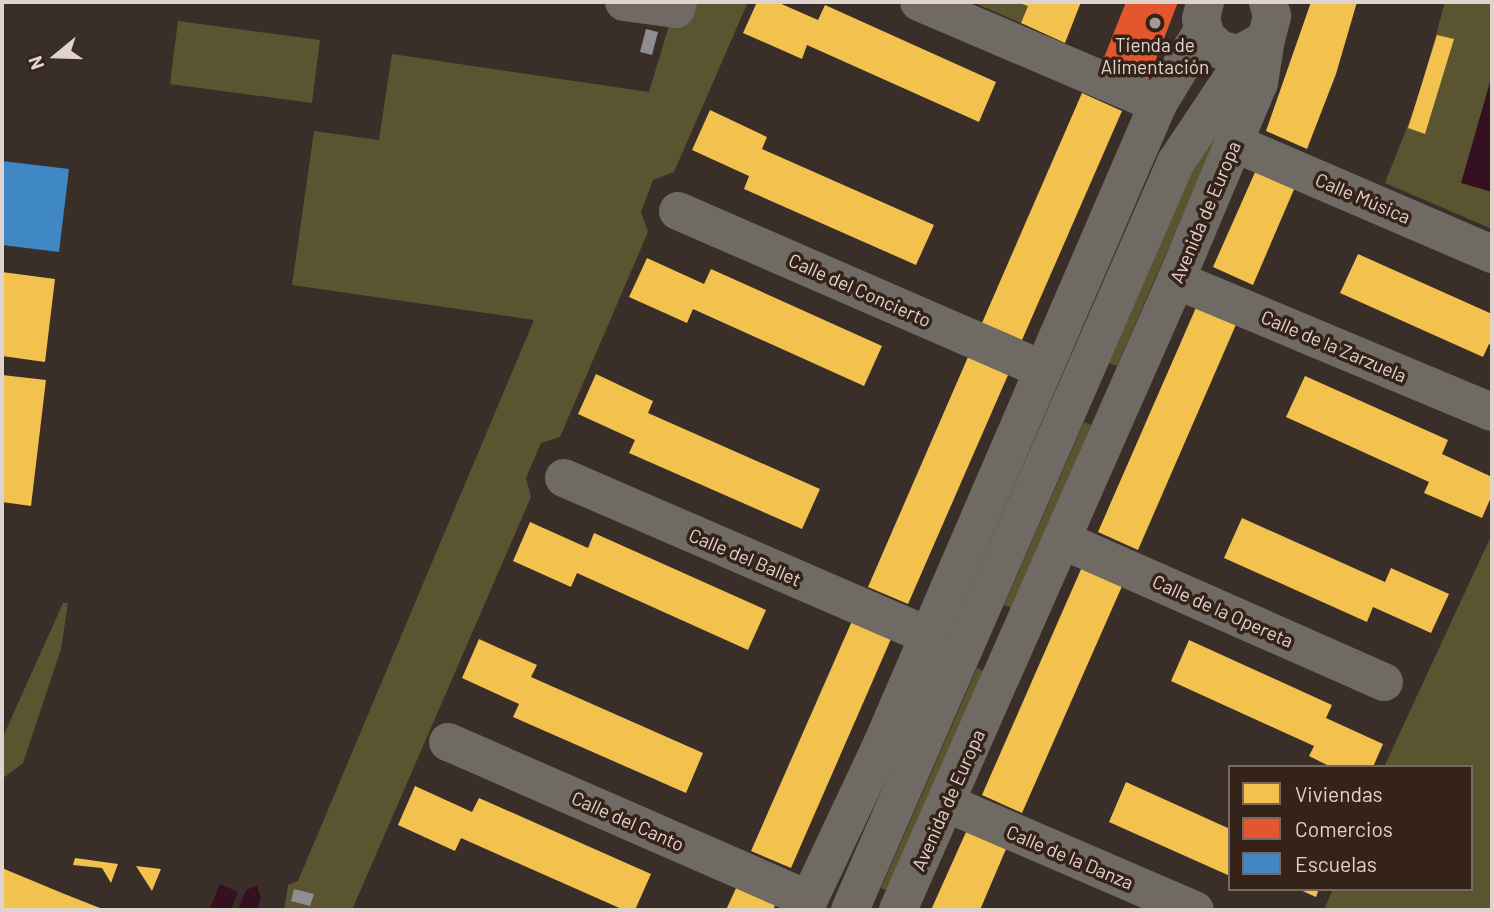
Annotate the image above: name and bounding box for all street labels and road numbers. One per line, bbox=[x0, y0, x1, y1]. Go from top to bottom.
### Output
street label: Avenida de Europa bbox=[1165, 138, 1245, 286]
street label: Calle Música bbox=[1312, 168, 1414, 228]
street label: Calle del Concierto bbox=[785, 248, 935, 332]
street label: Calle de la Zarzuela bbox=[1258, 305, 1410, 387]
street label: Calle del Ballet bbox=[685, 523, 805, 591]
street label: Calle de la Opereta bbox=[1149, 570, 1297, 652]
street label: Avenida de Europa bbox=[907, 726, 989, 874]
street label: Calle del Canto bbox=[568, 786, 688, 856]
street label: Calle de la Danza bbox=[1003, 820, 1137, 894]

